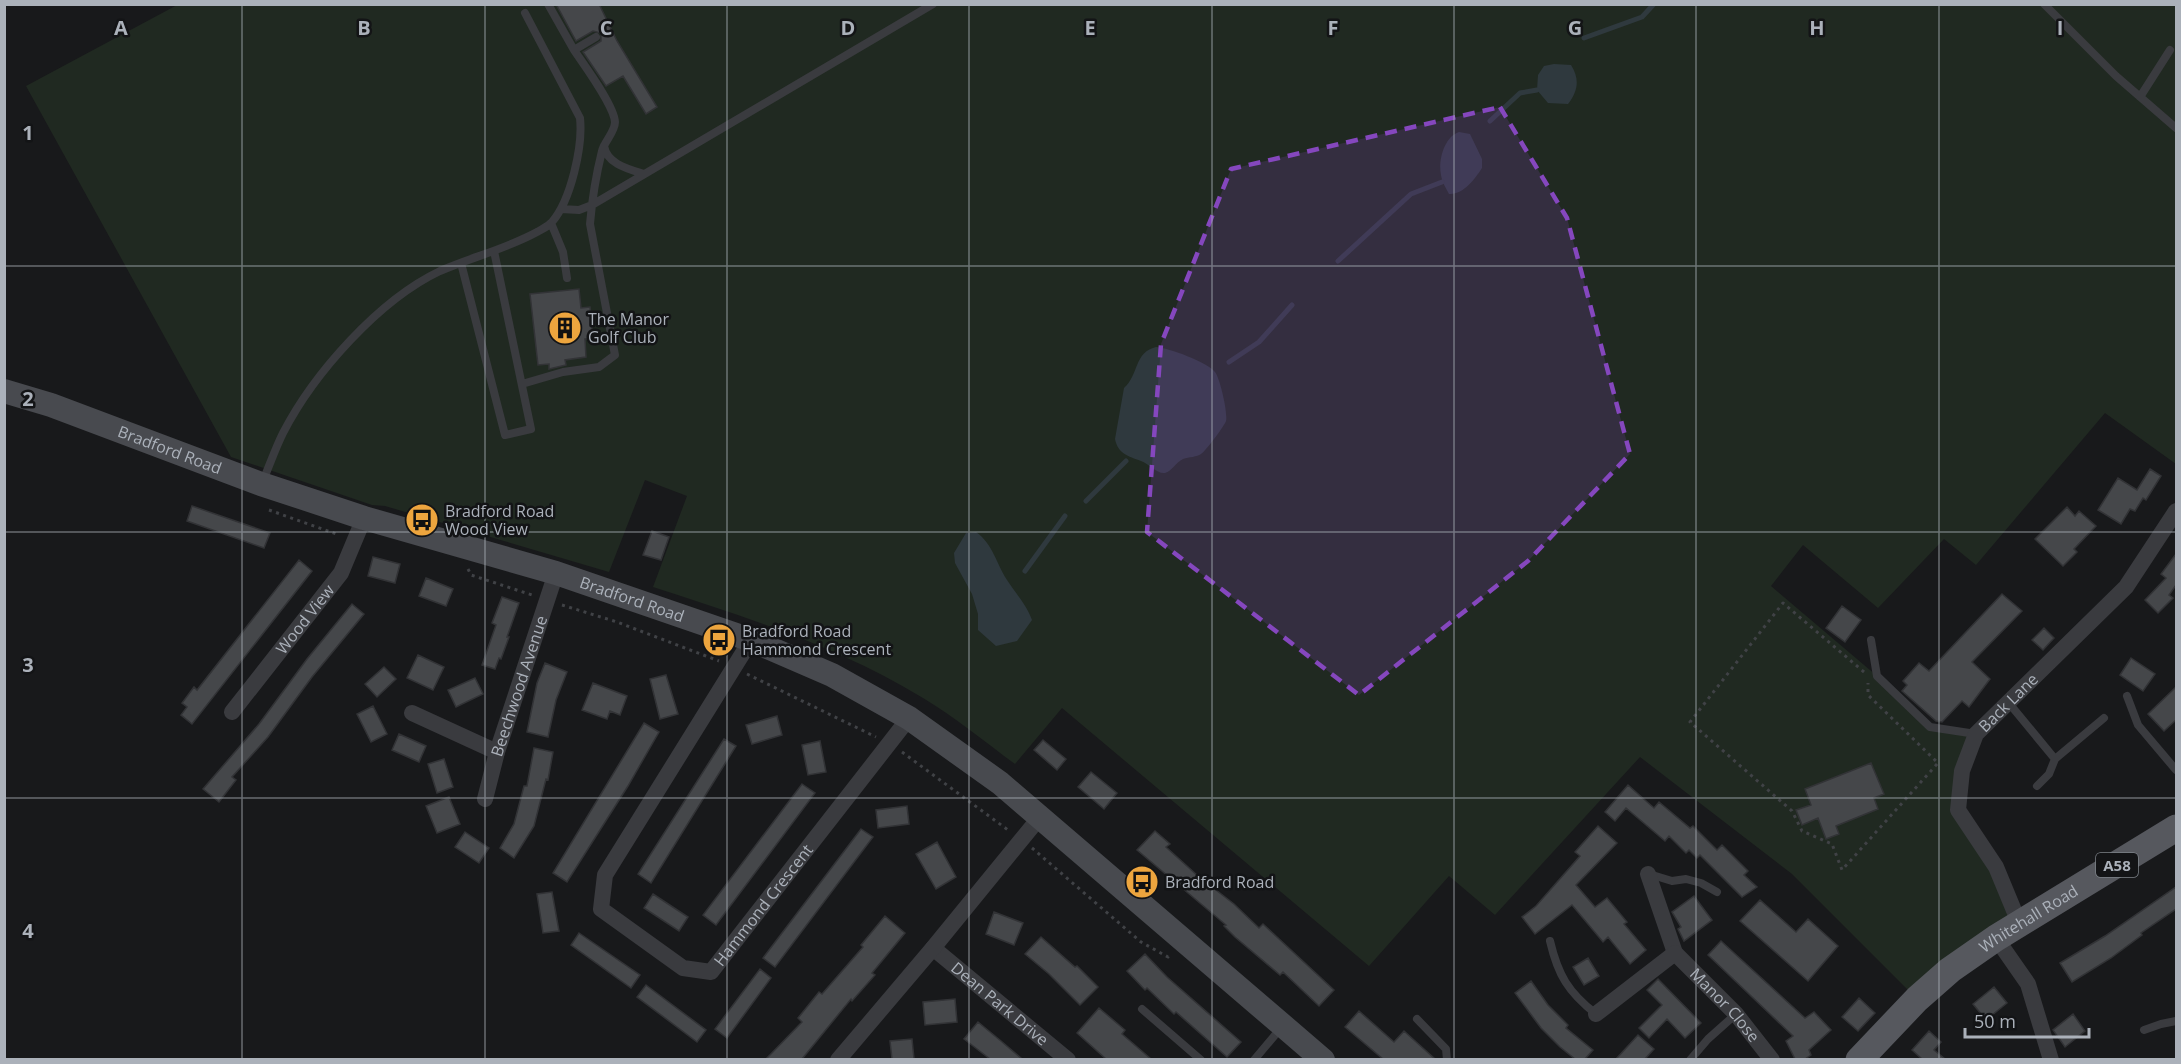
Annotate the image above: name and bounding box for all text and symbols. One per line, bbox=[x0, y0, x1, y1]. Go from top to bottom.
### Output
text: A bbox=[114, 14, 128, 41]
text: B bbox=[357, 14, 371, 41]
text: C bbox=[600, 14, 613, 41]
text: D bbox=[841, 14, 855, 41]
text: E bbox=[1084, 14, 1096, 41]
text: F bbox=[1328, 14, 1338, 41]
text: G bbox=[1568, 14, 1582, 41]
text: H bbox=[1809, 14, 1825, 41]
text: I bbox=[2057, 14, 2063, 41]
text: 1 bbox=[22, 119, 34, 146]
place label: The Manor Golf Club bbox=[588, 308, 669, 348]
building icon: The Manor Golf Club bbox=[547, 310, 583, 346]
text: 2 bbox=[22, 385, 34, 412]
street label: Bradford Road bbox=[115, 420, 225, 479]
place label: Bradford Road Wood View bbox=[445, 500, 554, 540]
bus stop icon: Bradford Road Wood View bbox=[404, 502, 440, 538]
street label: Bradford Road bbox=[577, 571, 687, 627]
street label: Wood View bbox=[271, 579, 339, 659]
street label: Beechwood Avenue bbox=[485, 613, 552, 759]
place label: Bradford Road Hammond Crescent bbox=[742, 620, 891, 660]
bus stop icon: Bradford Road Hammond Crescent bbox=[701, 622, 737, 658]
text: 3 bbox=[22, 651, 34, 678]
street label: Back Lane bbox=[1973, 668, 2043, 737]
street label: Hammond Crescent bbox=[709, 839, 818, 971]
road number: A58 bbox=[2096, 853, 2138, 877]
bus stop icon: Bradford Road bbox=[1124, 864, 1160, 900]
place label: Bradford Road bbox=[1165, 871, 1274, 893]
street label: Whitehall Road bbox=[1975, 880, 2082, 958]
text: 4 bbox=[22, 917, 34, 944]
street label: Dean Park Drive bbox=[947, 957, 1053, 1050]
street label: Manor Close bbox=[1685, 963, 1765, 1047]
scale bar bbox=[1965, 1001, 2090, 1039]
text: 50 m bbox=[1974, 1009, 2016, 1033]

